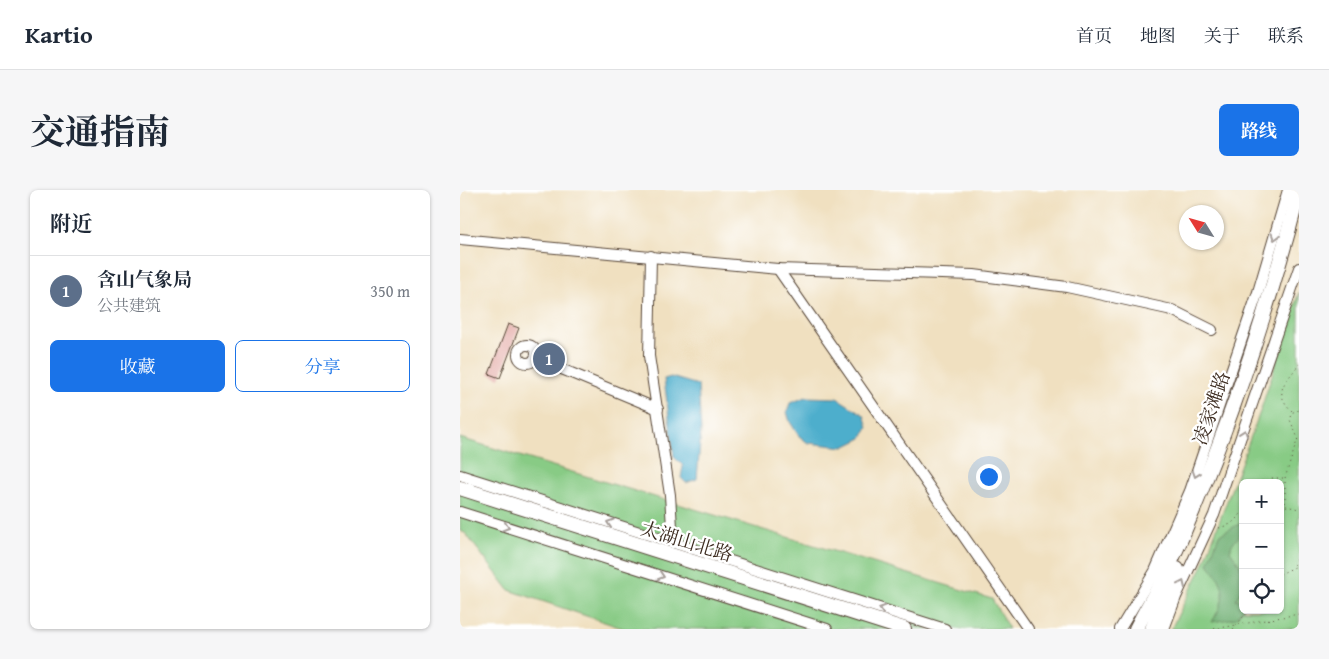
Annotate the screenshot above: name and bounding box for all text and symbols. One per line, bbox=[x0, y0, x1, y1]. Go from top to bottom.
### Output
text: Kartio bbox=[25, 17, 93, 52]
text: 首页 bbox=[1076, 22, 1112, 49]
text: 地图 bbox=[1140, 22, 1176, 49]
text: 关于 bbox=[1204, 22, 1240, 49]
text: 联系 bbox=[1268, 22, 1304, 49]
button: 路线 bbox=[1219, 104, 1299, 156]
text: 交通指南 bbox=[30, 106, 170, 157]
north arrow bbox=[1179, 205, 1224, 250]
text: 附近 bbox=[50, 208, 92, 239]
one-way arrow bbox=[1270, 232, 1280, 241]
text: 含山气象局 bbox=[97, 265, 192, 293]
text: 1 bbox=[62, 279, 70, 303]
text: 350 m bbox=[370, 279, 410, 303]
text: 公共建筑 bbox=[97, 293, 161, 317]
button: 收藏 bbox=[50, 340, 225, 392]
button: 分享 bbox=[235, 340, 410, 392]
pin: 1 bbox=[533, 340, 565, 378]
street label: 凌家滩路 bbox=[1185, 368, 1237, 448]
one-way arrow bbox=[1238, 430, 1248, 438]
your location bbox=[976, 464, 1002, 490]
one-way arrow bbox=[1192, 469, 1202, 478]
map controls bbox=[1239, 479, 1284, 614]
button: + bbox=[1239, 479, 1284, 524]
street label: 太湖山北路 bbox=[637, 514, 737, 568]
one-way arrow bbox=[606, 518, 615, 528]
one-way arrow bbox=[502, 522, 510, 532]
button: − bbox=[1239, 524, 1284, 569]
button: locate bbox=[1239, 569, 1284, 614]
one-way arrow bbox=[657, 571, 665, 581]
one-way arrow bbox=[1176, 580, 1187, 589]
one-way arrow bbox=[878, 605, 886, 615]

